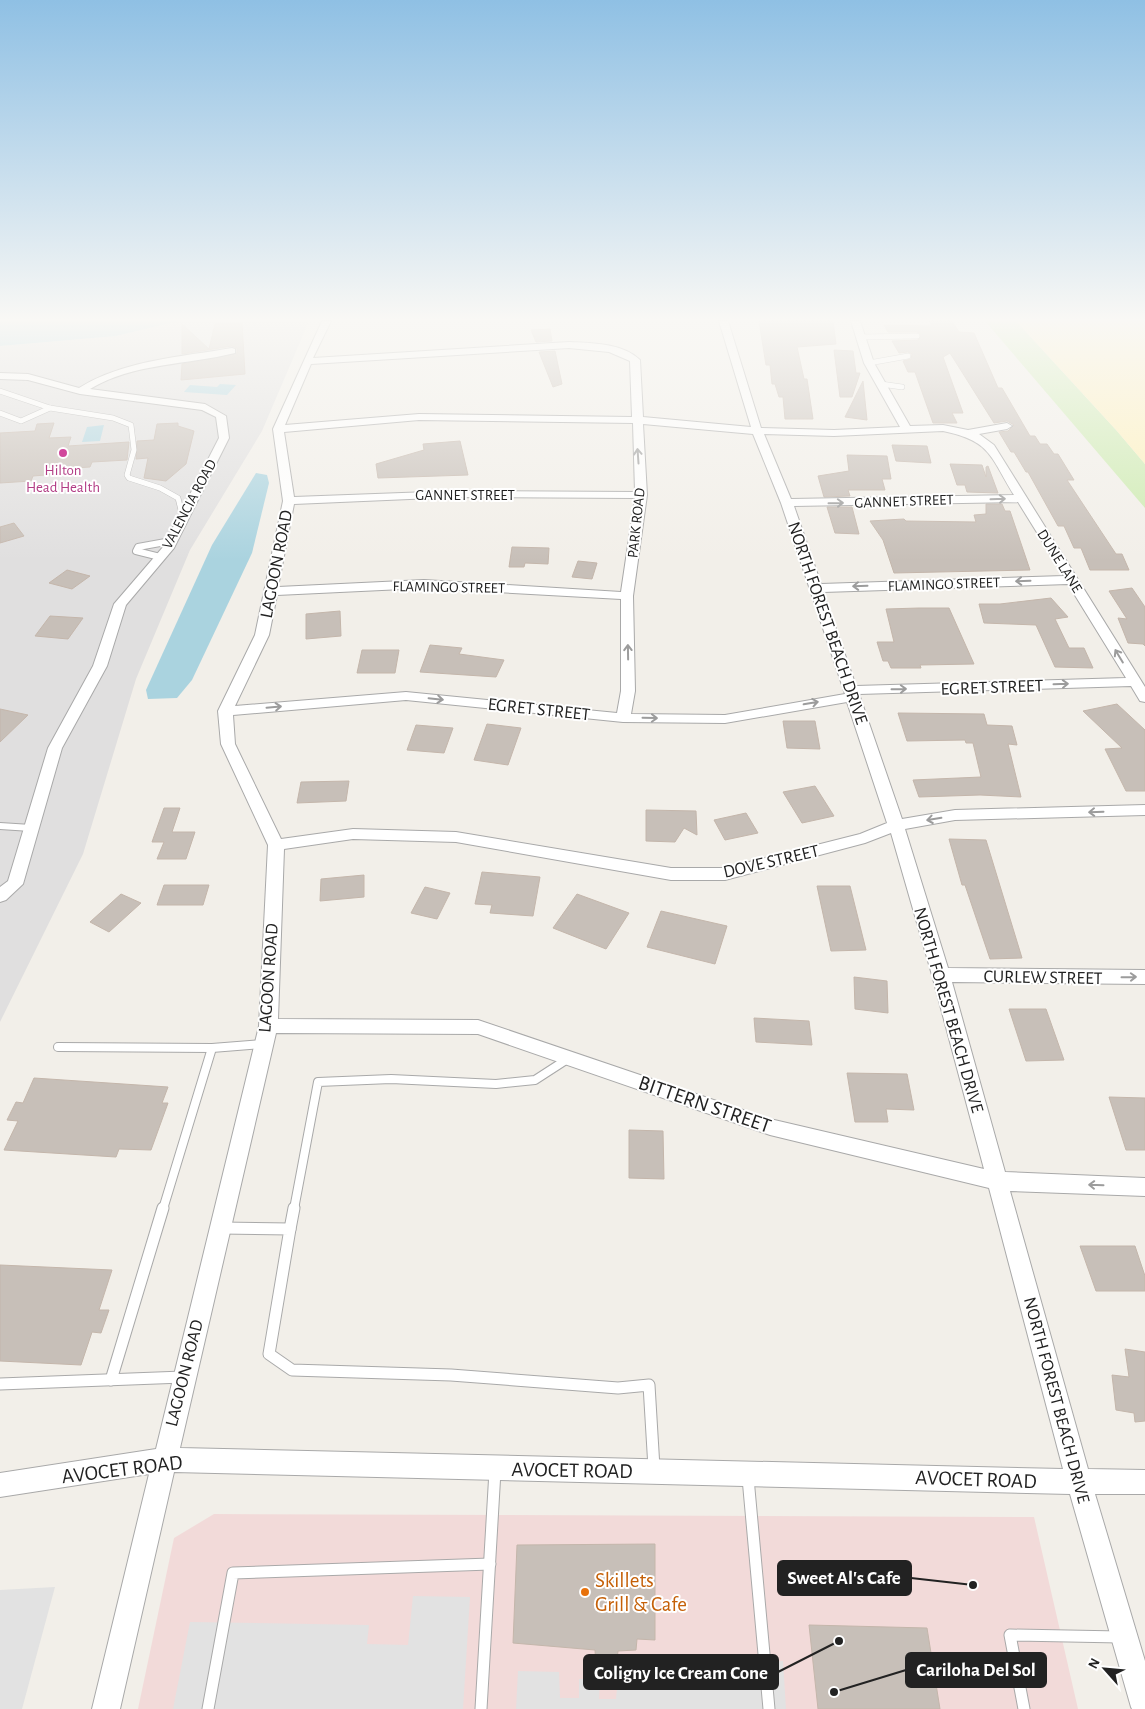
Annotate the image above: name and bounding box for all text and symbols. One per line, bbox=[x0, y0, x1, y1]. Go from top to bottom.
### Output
marker: Hilton Head Health bbox=[57, 447, 69, 459]
one-way arrow bbox=[634, 448, 643, 464]
street label: VALENCIA ROAD bbox=[160, 457, 219, 551]
place label: Hilton Head Health bbox=[26, 463, 100, 495]
street label: PARK ROAD bbox=[625, 487, 648, 559]
street label: GANNET STREET bbox=[415, 488, 515, 503]
street label: GANNET STREET bbox=[854, 492, 955, 511]
one-way arrow bbox=[990, 494, 1006, 503]
one-way arrow bbox=[828, 498, 844, 508]
street label: LAGOON ROAD bbox=[258, 509, 296, 620]
street label: NORTH FOREST BEACH DRIVE bbox=[784, 520, 870, 727]
street label: DUNE LANE bbox=[1034, 527, 1085, 596]
street label: FLAMINGO STREET bbox=[887, 575, 1001, 594]
one-way arrow bbox=[1015, 577, 1031, 586]
street label: FLAMINGO STREET bbox=[393, 579, 506, 596]
one-way arrow bbox=[852, 582, 868, 591]
one-way arrow bbox=[623, 644, 633, 660]
one-way arrow bbox=[1114, 650, 1124, 664]
street label: EGRET STREET bbox=[940, 677, 1044, 699]
one-way arrow bbox=[1053, 680, 1069, 689]
one-way arrow bbox=[890, 684, 906, 694]
one-way arrow bbox=[427, 694, 443, 704]
street label: EGRET STREET bbox=[487, 696, 591, 724]
one-way arrow bbox=[803, 698, 819, 708]
one-way arrow bbox=[266, 702, 282, 712]
one-way arrow bbox=[642, 713, 658, 723]
one-way arrow bbox=[1089, 807, 1105, 816]
one-way arrow bbox=[926, 814, 942, 824]
street label: DOVE STREET bbox=[722, 842, 821, 882]
street label: NORTH FOREST BEACH DRIVE bbox=[910, 905, 986, 1115]
street label: LAGOON ROAD bbox=[256, 923, 282, 1033]
street label: CURLEW STREET bbox=[983, 968, 1103, 988]
one-way arrow bbox=[1120, 972, 1137, 982]
street label: BITTERN STREET bbox=[636, 1072, 774, 1137]
one-way arrow bbox=[1089, 1181, 1105, 1190]
street label: NORTH FOREST BEACH DRIVE bbox=[1020, 1295, 1092, 1506]
street label: LAGOON ROAD bbox=[163, 1318, 207, 1429]
street label: AVOCET ROAD bbox=[60, 1452, 184, 1487]
street label: AVOCET ROAD bbox=[511, 1459, 633, 1482]
street label: AVOCET ROAD bbox=[915, 1467, 1037, 1492]
callout: Sweet Al's Cafe bbox=[778, 1561, 911, 1595]
text: Sweet Al's Cafe bbox=[787, 1569, 901, 1588]
place label: Skillets Grill & Cafe bbox=[595, 1570, 687, 1615]
marker: Skillets Grill & Cafe bbox=[579, 1586, 591, 1598]
north arrow bbox=[1080, 1644, 1130, 1694]
callout: Cariloha Del Sol bbox=[906, 1653, 1046, 1687]
callout: Coligny Ice Cream Cone bbox=[584, 1655, 778, 1689]
text: N bbox=[1086, 1656, 1103, 1671]
text: Cariloha Del Sol bbox=[916, 1661, 1036, 1680]
text: Coligny Ice Cream Cone bbox=[594, 1664, 768, 1683]

